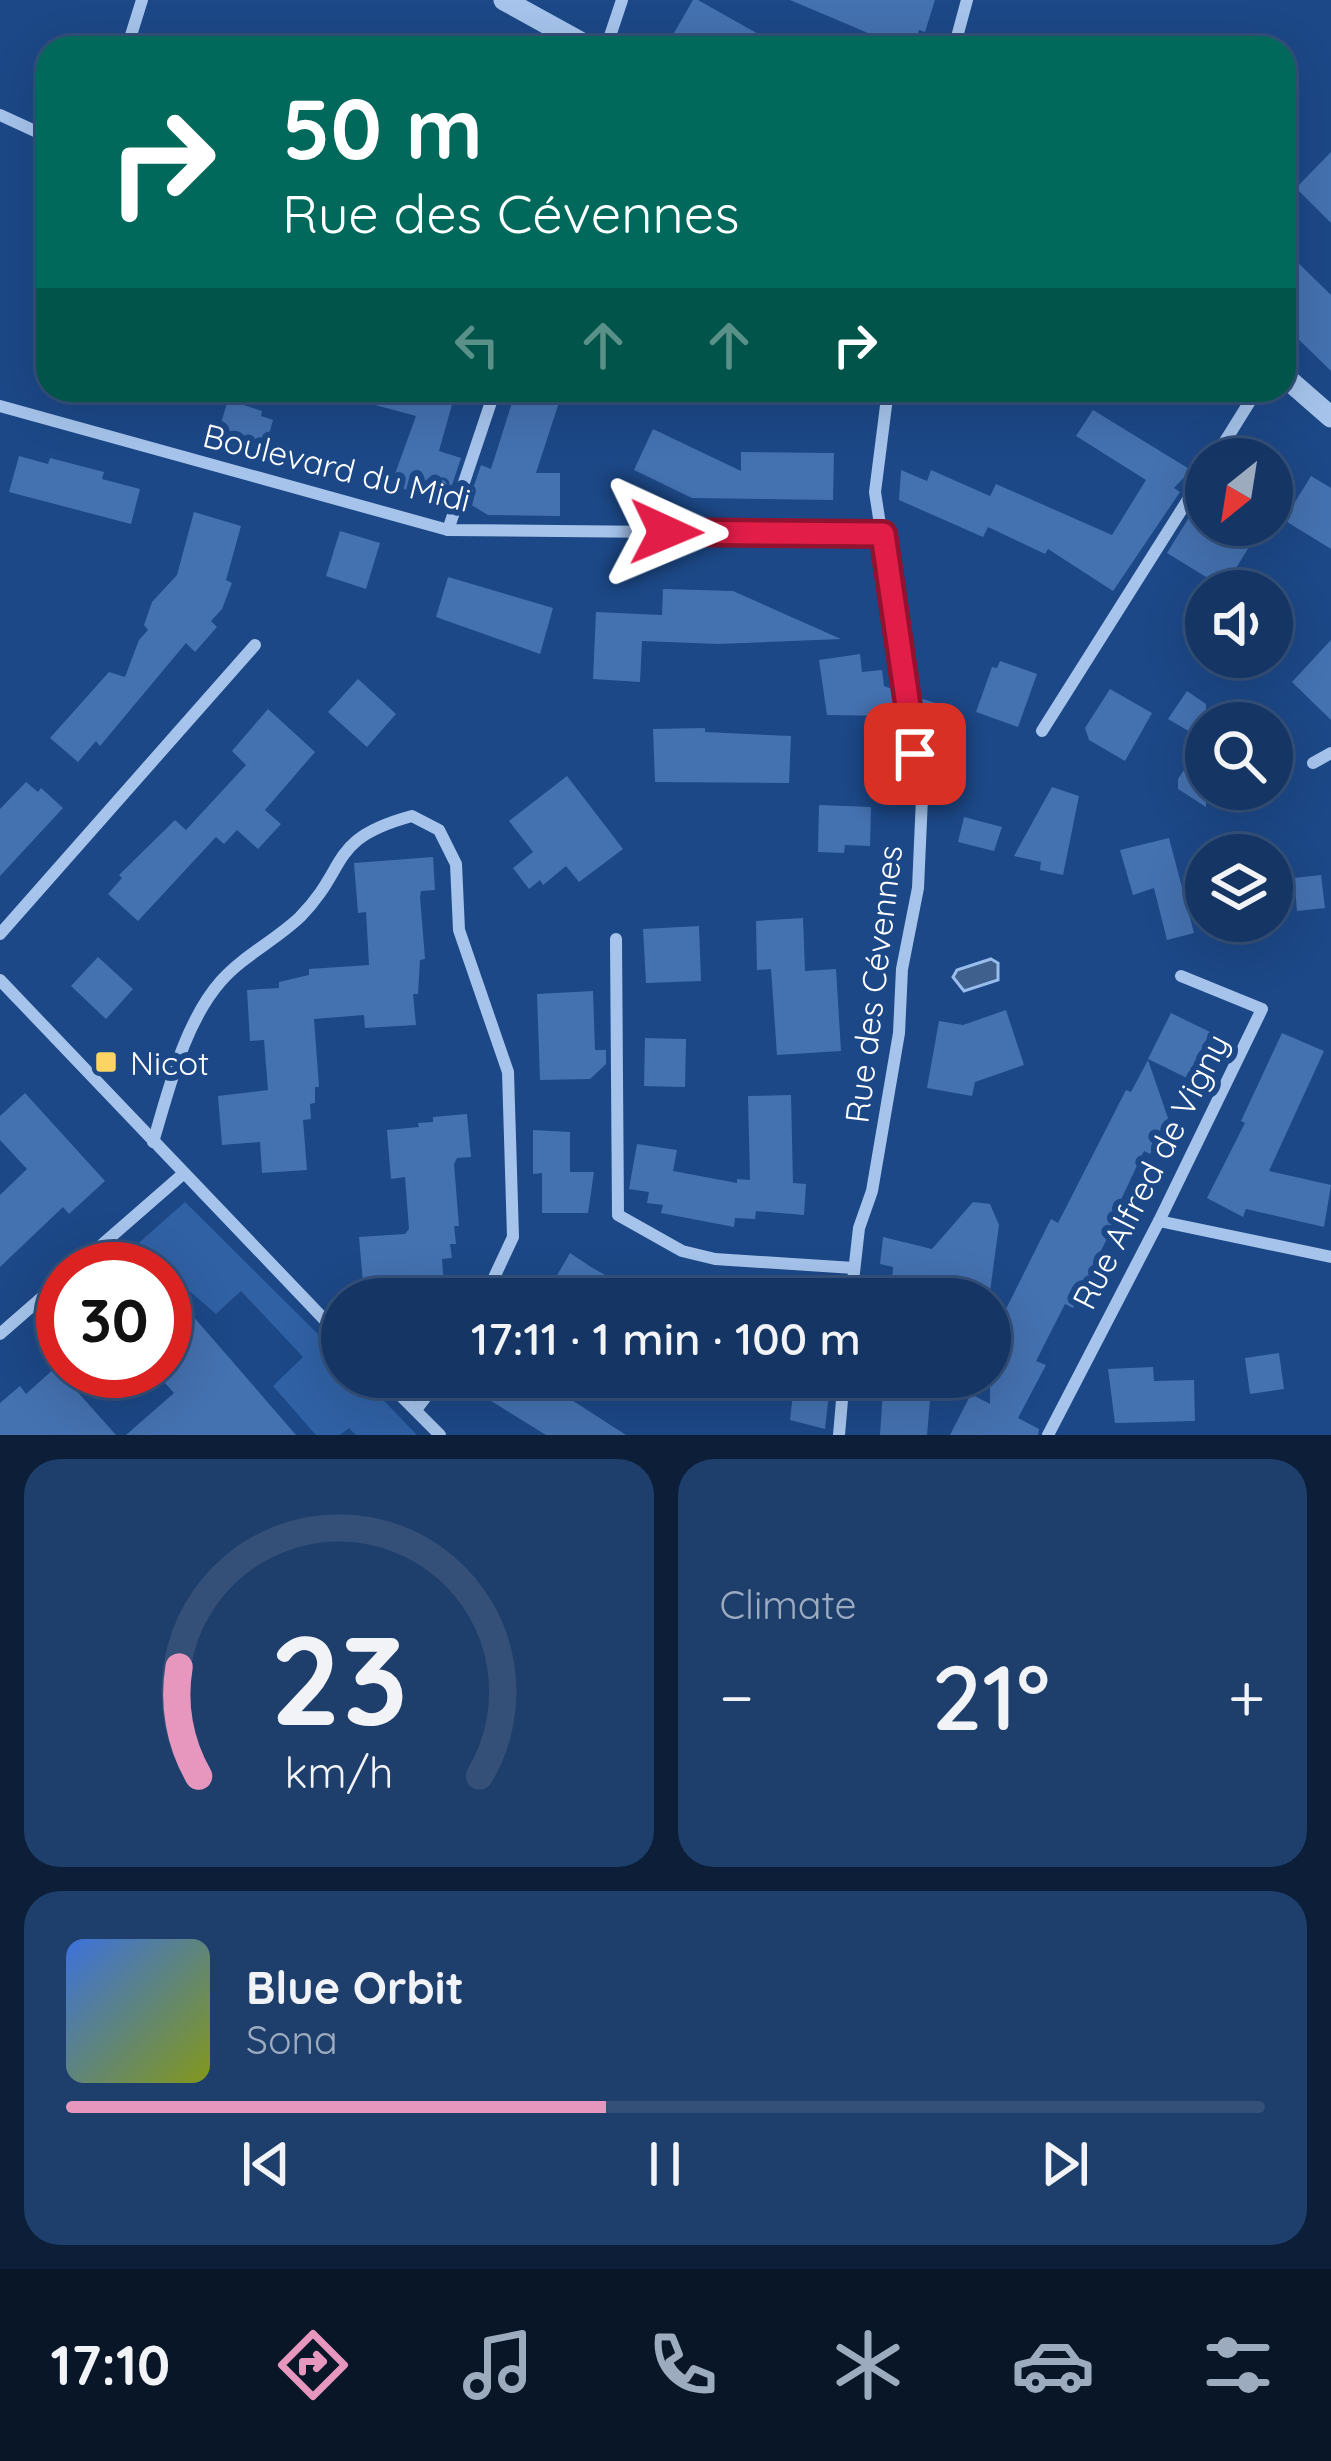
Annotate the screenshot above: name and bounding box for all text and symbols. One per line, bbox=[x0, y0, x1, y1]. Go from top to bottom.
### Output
text: 50 m bbox=[282, 75, 483, 180]
icon: right bbox=[84, 84, 240, 240]
text: Rue des Cévennes bbox=[282, 179, 740, 247]
icon: left bbox=[444, 312, 510, 378]
icon: ahead bbox=[570, 312, 636, 378]
icon: ahead bbox=[696, 312, 762, 378]
icon: right bbox=[822, 312, 888, 378]
street label: Boulevard du Midi bbox=[199, 414, 475, 520]
north arrow bbox=[1185, 438, 1293, 546]
map controls bbox=[1185, 438, 1293, 942]
position arrow bbox=[603, 469, 729, 595]
button: sound bbox=[1185, 570, 1293, 678]
button: search bbox=[1185, 702, 1293, 810]
pin bbox=[864, 703, 966, 805]
icon: arrive bbox=[882, 721, 948, 787]
button: layers bbox=[1185, 834, 1293, 942]
street label: Rue des Cévennes bbox=[836, 843, 910, 1125]
street label: Rue Alfred de Vigny bbox=[1063, 1026, 1237, 1316]
place label: Nicot bbox=[130, 1042, 209, 1083]
marker: Nicot bbox=[93, 1049, 119, 1075]
speed limit sign: 30 bbox=[36, 1242, 192, 1398]
text: 17:11 · 1 min · 100 m bbox=[471, 1310, 861, 1366]
text: Climate bbox=[720, 1580, 857, 1629]
text: 23 bbox=[270, 1600, 408, 1756]
text: 21° bbox=[931, 1640, 1050, 1753]
text: − bbox=[720, 1655, 754, 1738]
text: + bbox=[1228, 1655, 1265, 1738]
text: km/h bbox=[284, 1745, 393, 1799]
text: Blue Orbit bbox=[246, 1959, 464, 2015]
text: Sona bbox=[246, 2015, 338, 2064]
icon: previous bbox=[233, 2131, 299, 2197]
icon: pause bbox=[632, 2131, 698, 2197]
icon: next bbox=[1032, 2131, 1098, 2197]
icon: directions bbox=[271, 2323, 355, 2407]
icon: music bbox=[456, 2323, 540, 2407]
icon: phone bbox=[641, 2323, 725, 2407]
icon: climate bbox=[826, 2323, 910, 2407]
icon: car bbox=[1011, 2323, 1095, 2407]
icon: filters bbox=[1196, 2323, 1280, 2407]
text: 17:10 bbox=[51, 2331, 170, 2399]

